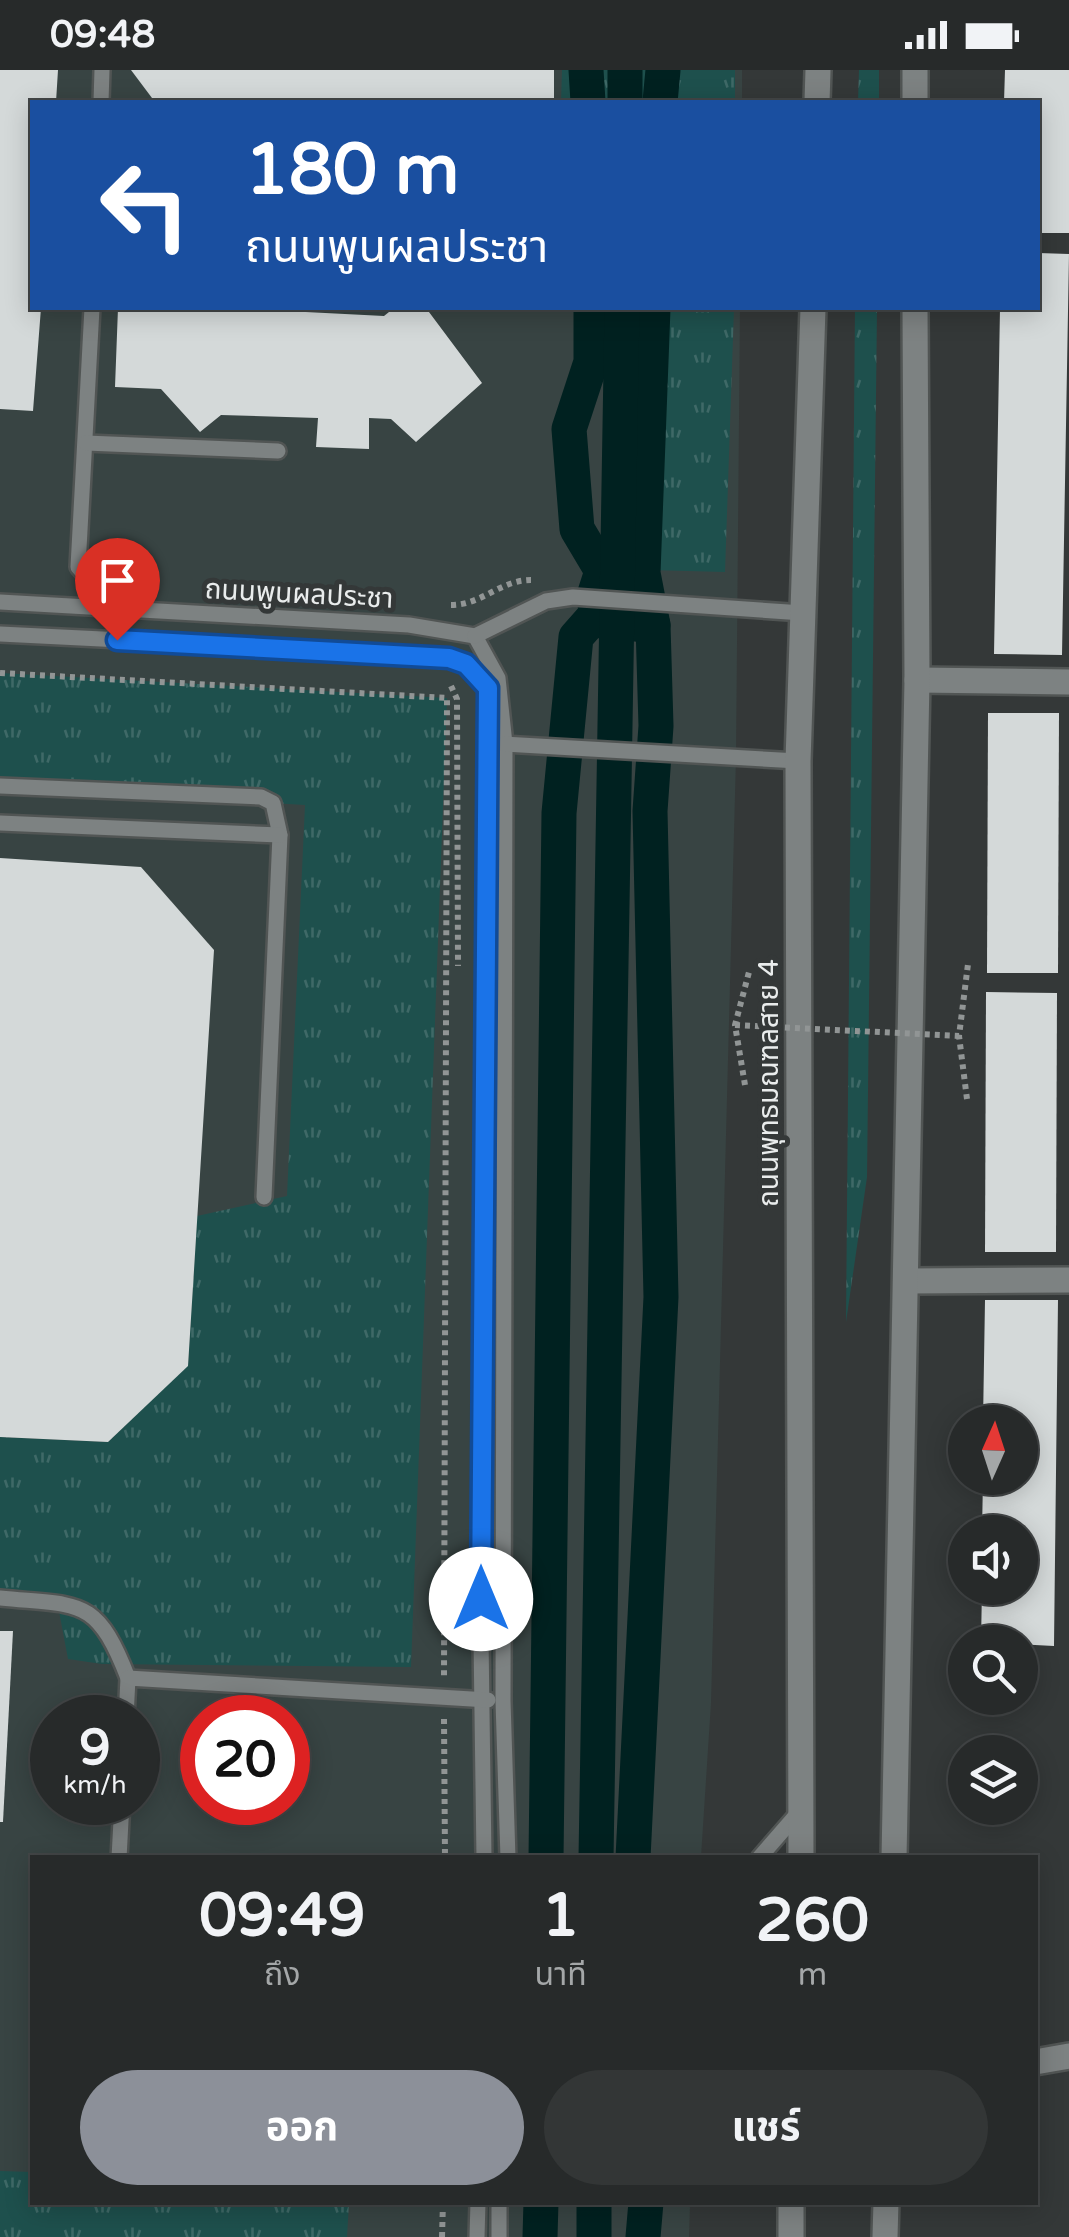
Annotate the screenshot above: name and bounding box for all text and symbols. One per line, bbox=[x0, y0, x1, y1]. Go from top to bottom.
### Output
text: 09:48 bbox=[50, 12, 155, 58]
text: 180 m bbox=[245, 129, 459, 213]
icon: left bbox=[80, 140, 210, 270]
text: ถนนพูนผลประชา bbox=[245, 221, 548, 275]
pin bbox=[75, 538, 160, 641]
icon: arrive bbox=[90, 553, 145, 608]
street label: ถนนพูนผลประชา bbox=[204, 572, 394, 616]
street label: ถนนพุทธมณฑลสาย 4 bbox=[752, 959, 786, 1207]
north arrow bbox=[948, 1405, 1038, 1495]
map controls bbox=[948, 1405, 1038, 1825]
button: sound bbox=[948, 1515, 1038, 1605]
position arrow bbox=[429, 1547, 533, 1651]
button: search bbox=[948, 1625, 1038, 1715]
speed limit sign: 20 bbox=[180, 1695, 310, 1825]
text: 9 bbox=[79, 1718, 111, 1778]
button: layers bbox=[948, 1735, 1038, 1825]
text: km/h bbox=[64, 1770, 126, 1800]
text: 09:49 bbox=[199, 1880, 365, 1952]
text: 1 bbox=[542, 1880, 579, 1952]
text: 260 bbox=[756, 1885, 869, 1957]
text: ถึง bbox=[264, 1956, 301, 1994]
text: นาที bbox=[535, 1956, 587, 1994]
text: m bbox=[798, 1956, 827, 1994]
button: ออก bbox=[80, 2070, 524, 2185]
button: แชร์ bbox=[544, 2070, 988, 2185]

